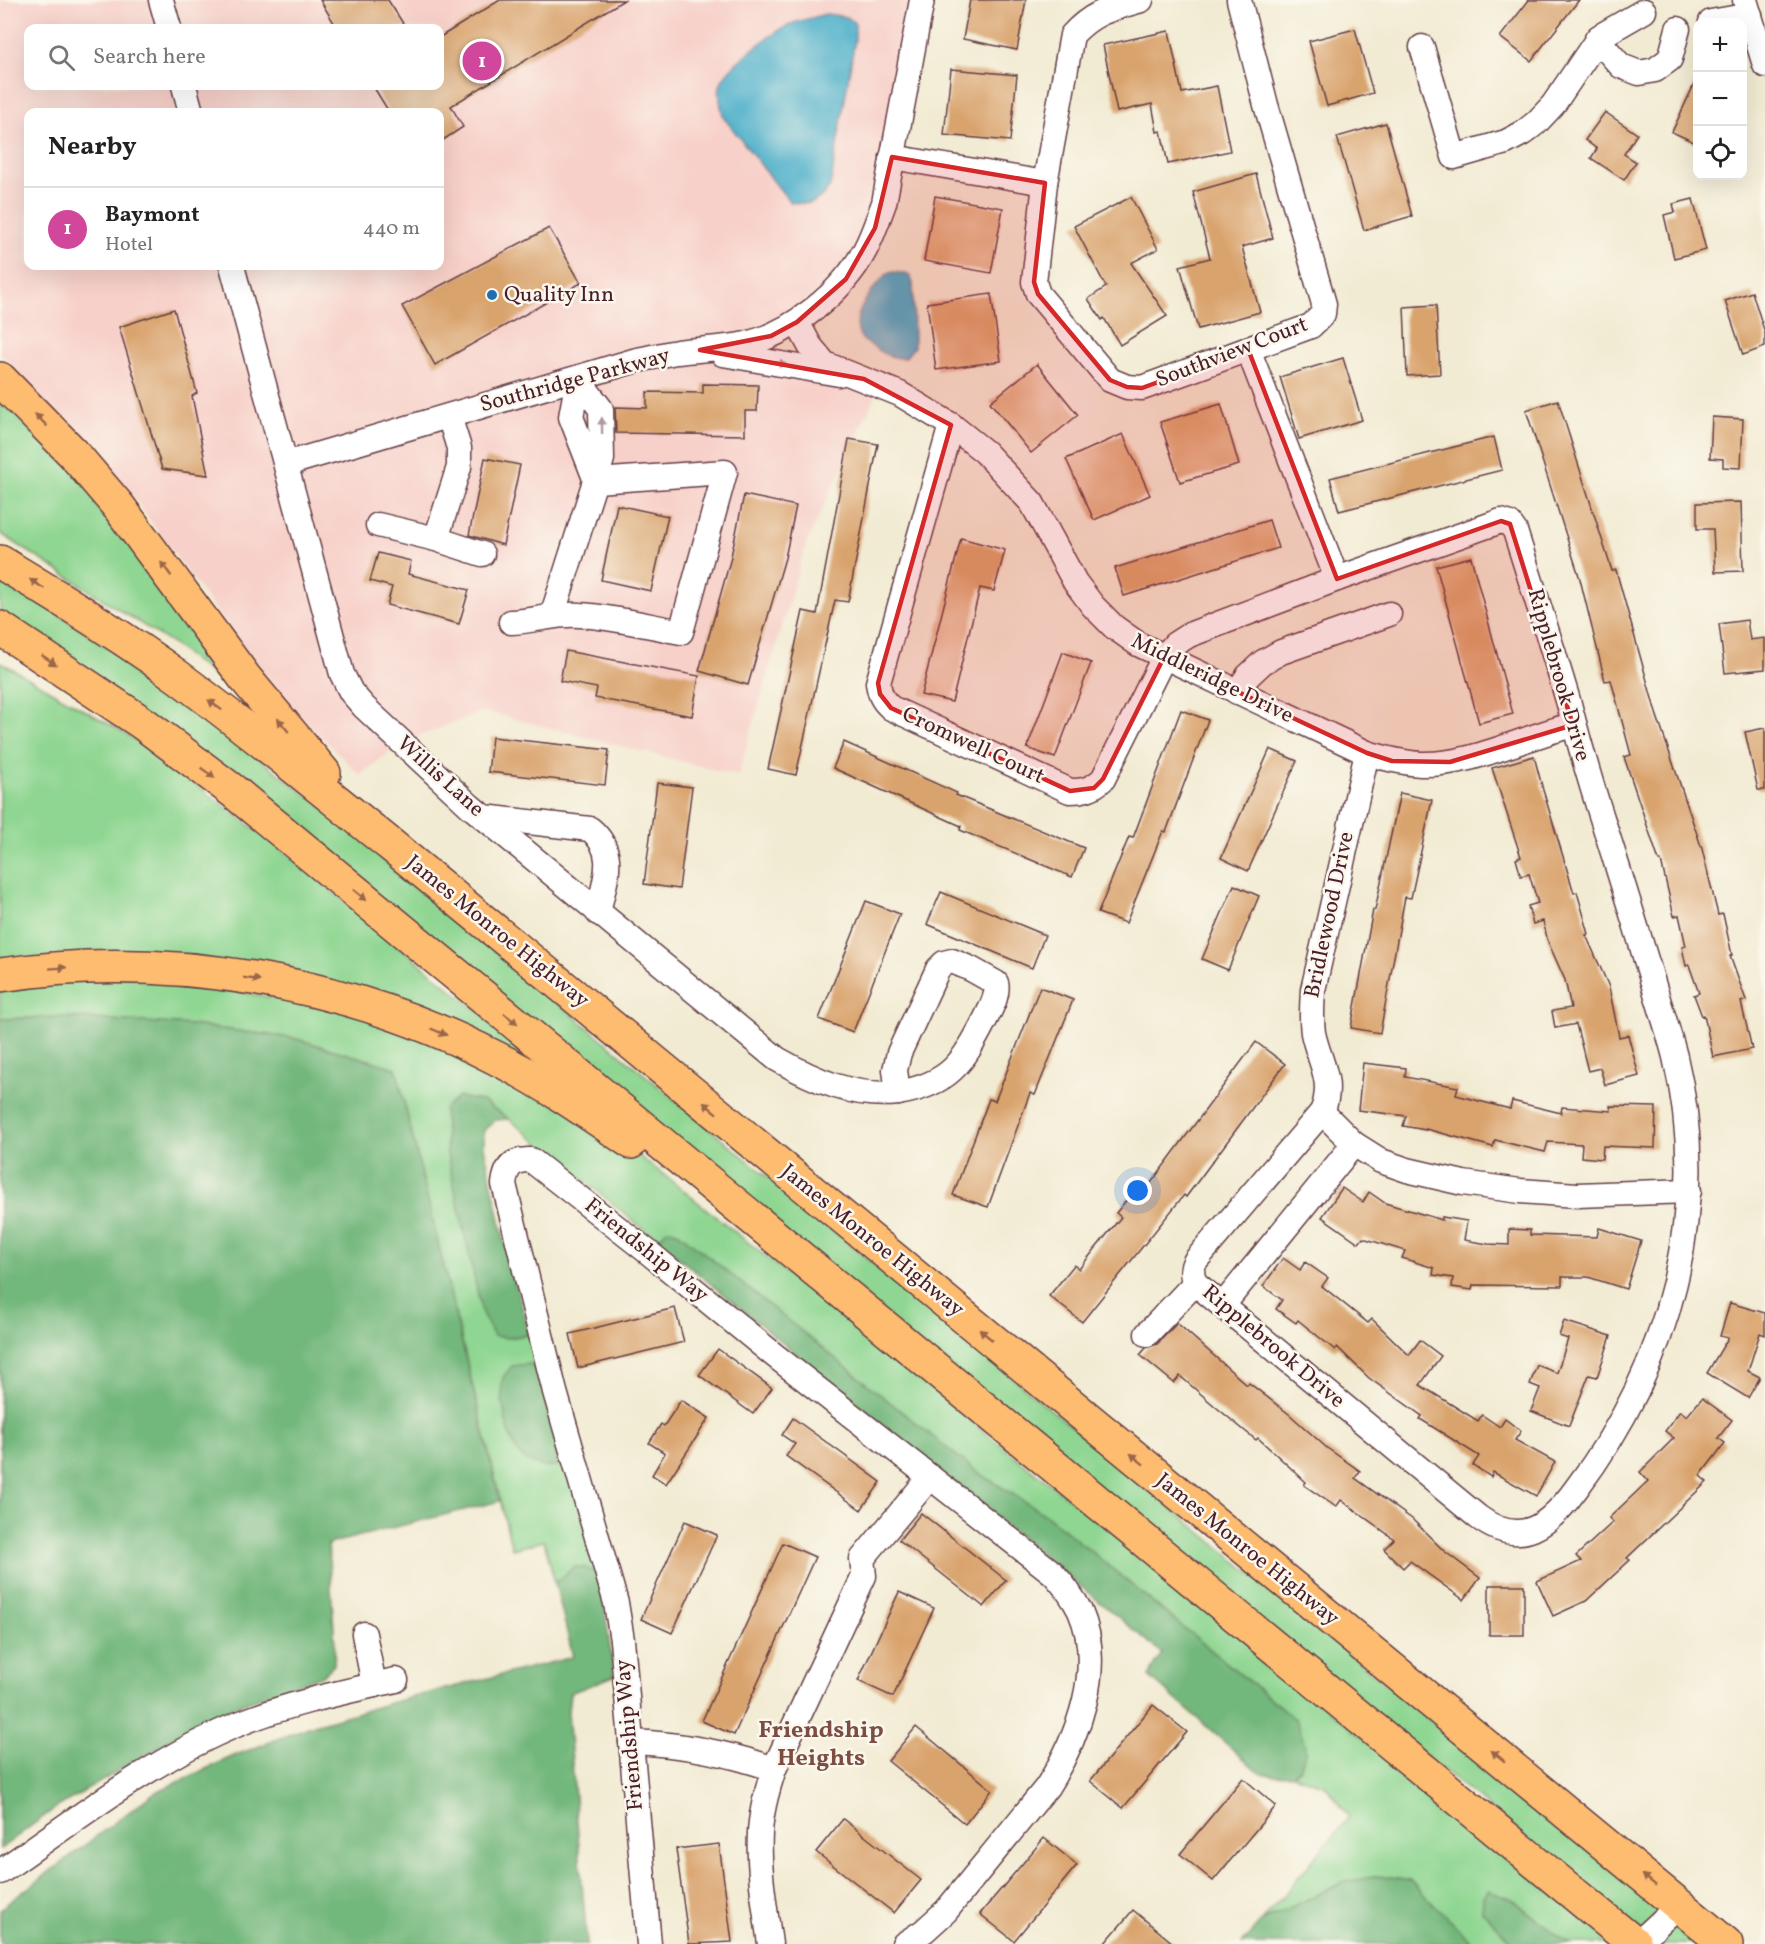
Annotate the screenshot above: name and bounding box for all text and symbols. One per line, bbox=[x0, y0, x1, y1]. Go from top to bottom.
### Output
map controls bbox=[1693, 18, 1747, 180]
button: + bbox=[1693, 18, 1747, 72]
search box bbox=[24, 24, 444, 90]
pin: 1 bbox=[462, 38, 502, 84]
icon: search bbox=[45, 41, 78, 74]
text: Search here bbox=[93, 42, 206, 73]
button: − bbox=[1693, 72, 1747, 126]
button: locate bbox=[1693, 126, 1747, 180]
text: Nearby bbox=[48, 129, 137, 165]
text: Baymont bbox=[105, 200, 199, 231]
text: 1 bbox=[63, 215, 72, 243]
text: 440 m bbox=[363, 215, 420, 243]
text: Hotel bbox=[105, 231, 153, 259]
place label: Quality Inn bbox=[504, 280, 614, 311]
marker: Quality Inn bbox=[485, 288, 499, 302]
street label: Southview Court bbox=[1151, 310, 1313, 396]
street label: Southridge Parkway bbox=[477, 341, 674, 421]
one-way arrow bbox=[769, 359, 788, 368]
one-way arrow bbox=[34, 414, 48, 428]
one-way arrow bbox=[597, 417, 606, 436]
one-way arrow bbox=[160, 562, 172, 578]
one-way arrow bbox=[29, 579, 45, 590]
street label: Ripplebrook Drive bbox=[1519, 585, 1597, 765]
street label: Middleridge Drive bbox=[1126, 626, 1298, 732]
one-way arrow bbox=[41, 654, 57, 665]
street label: Cromwell Court bbox=[897, 699, 1050, 793]
one-way arrow bbox=[208, 700, 223, 712]
one-way arrow bbox=[277, 717, 290, 733]
street label: Willis Lane bbox=[389, 729, 491, 825]
one-way arrow bbox=[201, 766, 216, 778]
street label: Bridlewood Drive bbox=[1297, 829, 1363, 1001]
street label: James Monroe Highway bbox=[398, 848, 596, 1016]
one-way arrow bbox=[352, 888, 367, 901]
one-way arrow bbox=[49, 964, 68, 973]
one-way arrow bbox=[243, 974, 262, 983]
one-way arrow bbox=[503, 1012, 519, 1025]
one-way arrow bbox=[431, 1027, 449, 1037]
one-way arrow bbox=[703, 1102, 718, 1115]
street label: James Monroe Highway bbox=[773, 1157, 971, 1325]
your location bbox=[1123, 1176, 1152, 1205]
street label: Friendship Way bbox=[577, 1191, 715, 1311]
street label: Ripplebrook Drive bbox=[1195, 1278, 1351, 1416]
one-way arrow bbox=[979, 1329, 994, 1342]
one-way arrow bbox=[1130, 1453, 1145, 1466]
street label: James Monroe Highway bbox=[1148, 1466, 1346, 1634]
street label: Friendship Way bbox=[608, 1658, 652, 1812]
district label: Friendship Heights bbox=[758, 1714, 884, 1776]
one-way arrow bbox=[1490, 1750, 1506, 1763]
one-way arrow bbox=[1641, 1874, 1657, 1887]

